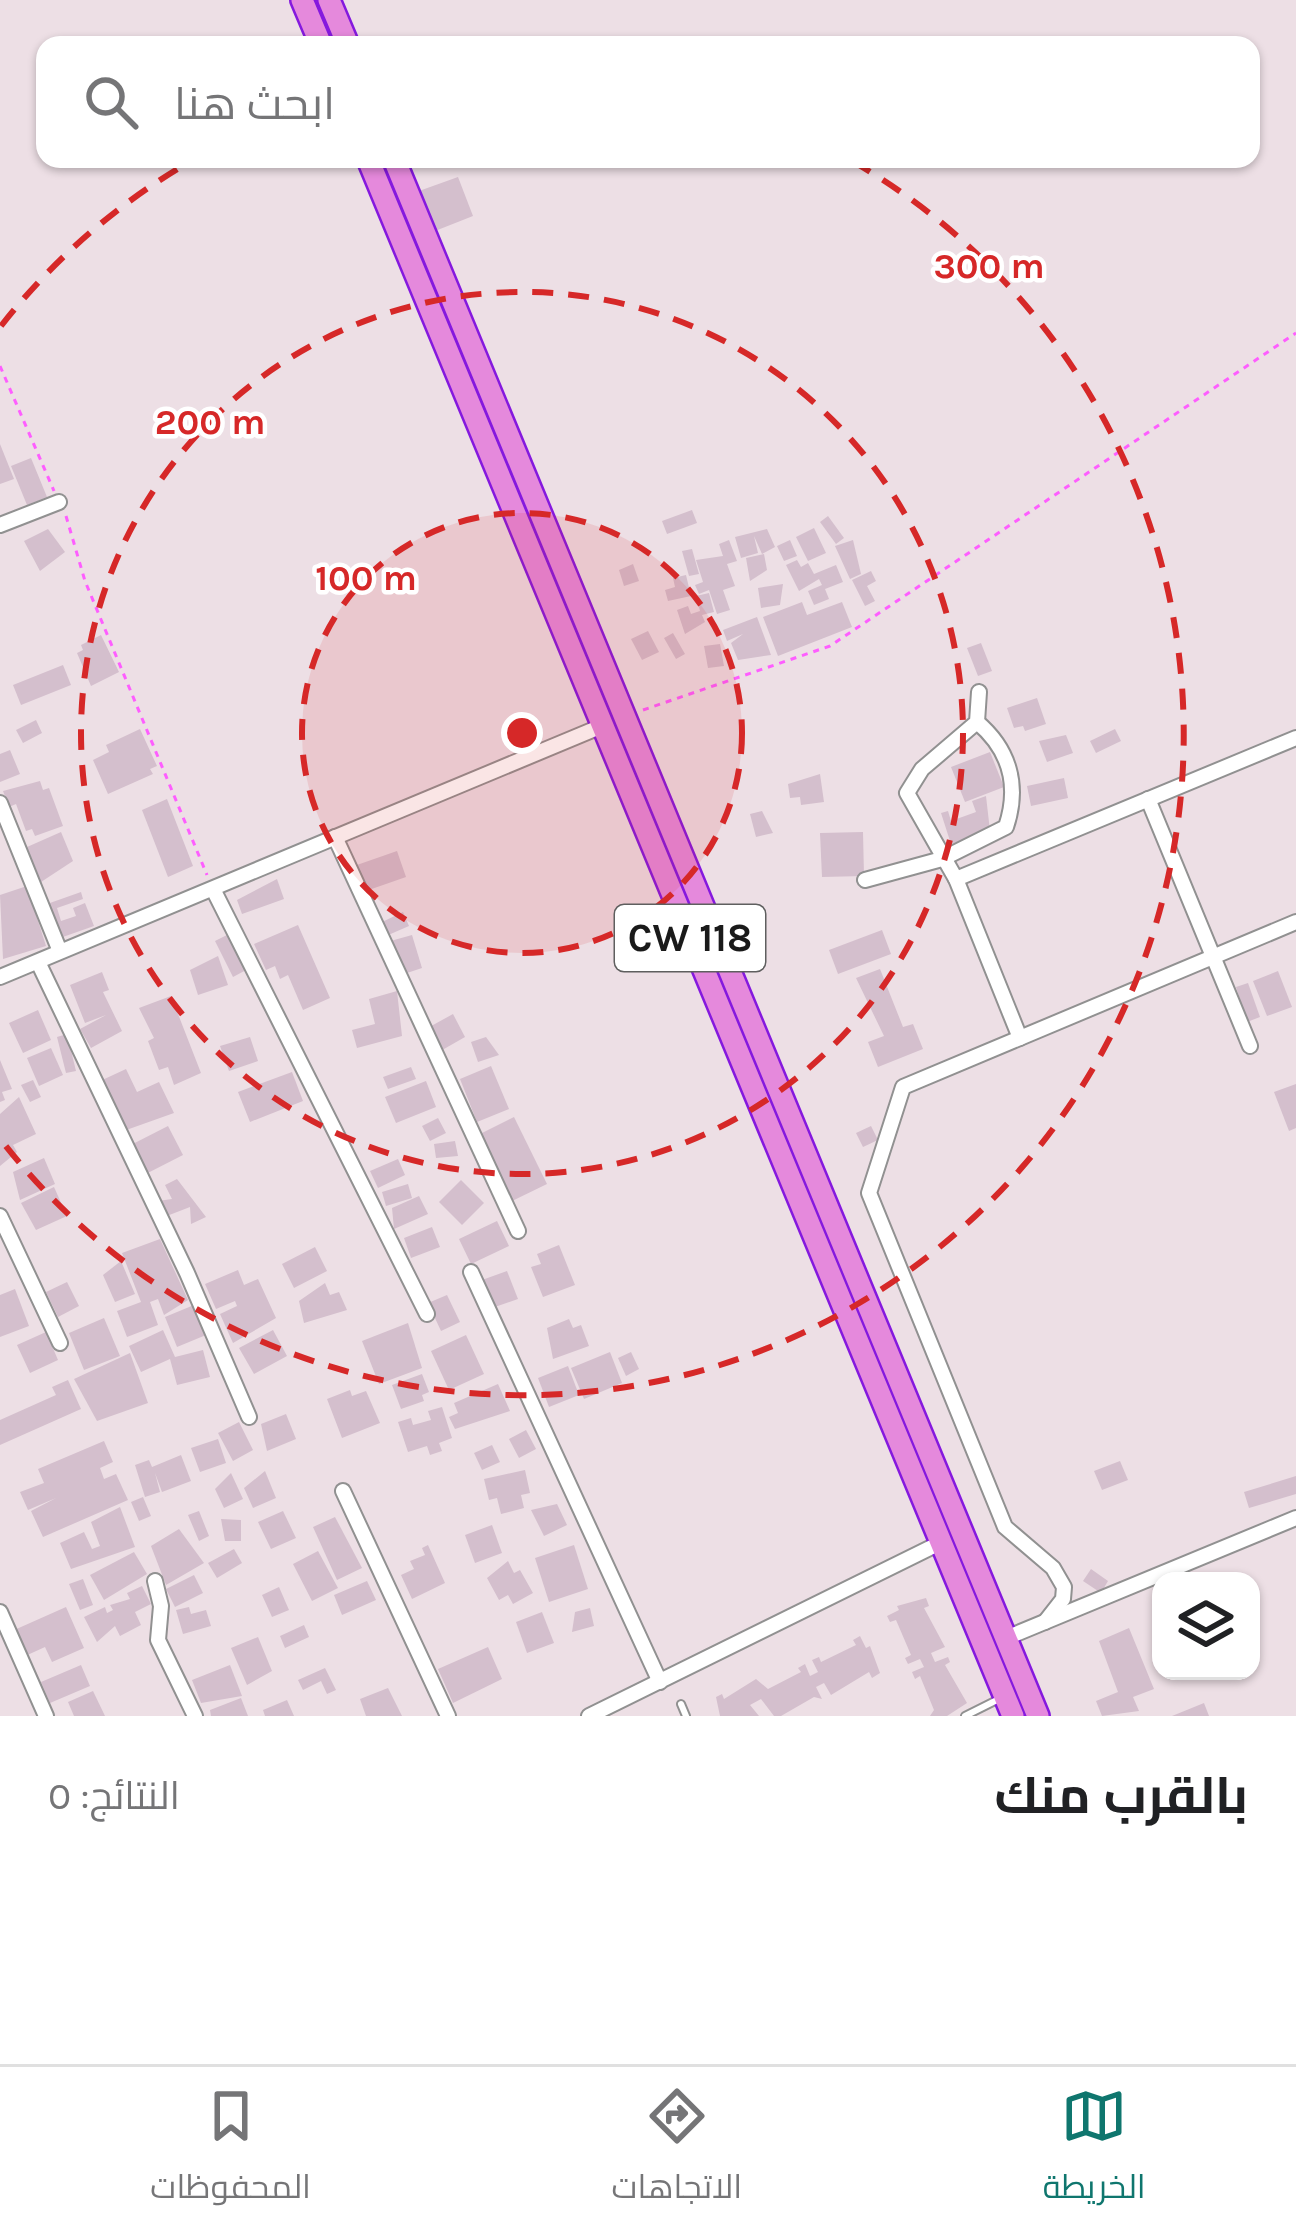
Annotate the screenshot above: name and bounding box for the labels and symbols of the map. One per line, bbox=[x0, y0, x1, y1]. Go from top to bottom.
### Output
text: 300 m bbox=[933, 245, 1045, 287]
text: 200 m bbox=[155, 401, 265, 443]
text: 100 m bbox=[315, 557, 417, 599]
centre of rings bbox=[501, 712, 543, 754]
road number: CW 118 bbox=[615, 905, 765, 971]

